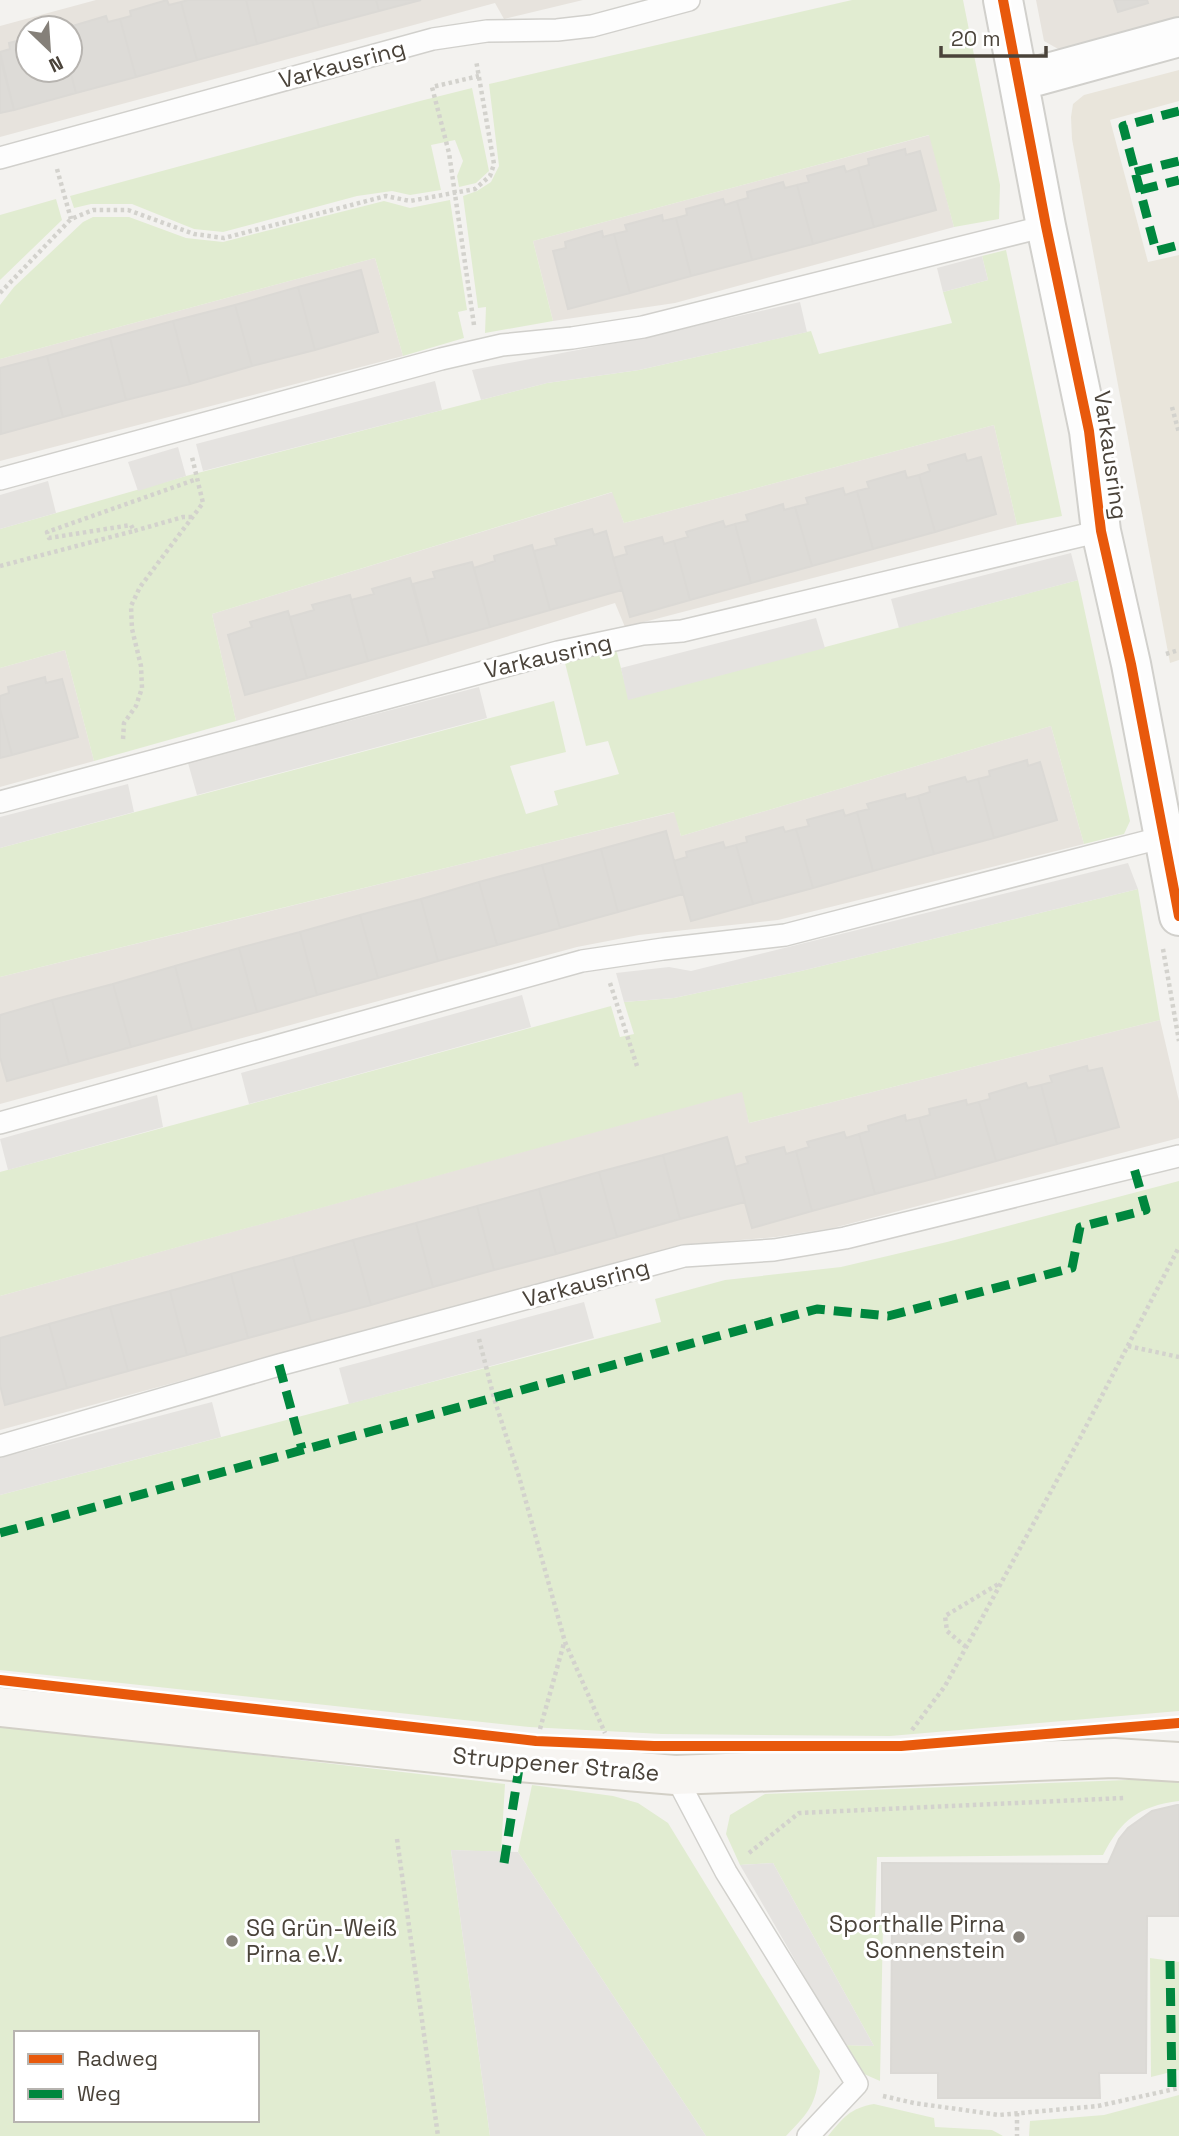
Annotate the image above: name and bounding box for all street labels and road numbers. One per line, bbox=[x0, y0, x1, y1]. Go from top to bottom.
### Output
street label: Varkausring bbox=[275, 33, 409, 95]
street label: Varkausring bbox=[1087, 389, 1135, 521]
street label: Varkausring bbox=[481, 627, 615, 685]
street label: Varkausring bbox=[519, 1252, 653, 1314]
street label: Struppener Straße bbox=[451, 1740, 661, 1788]

